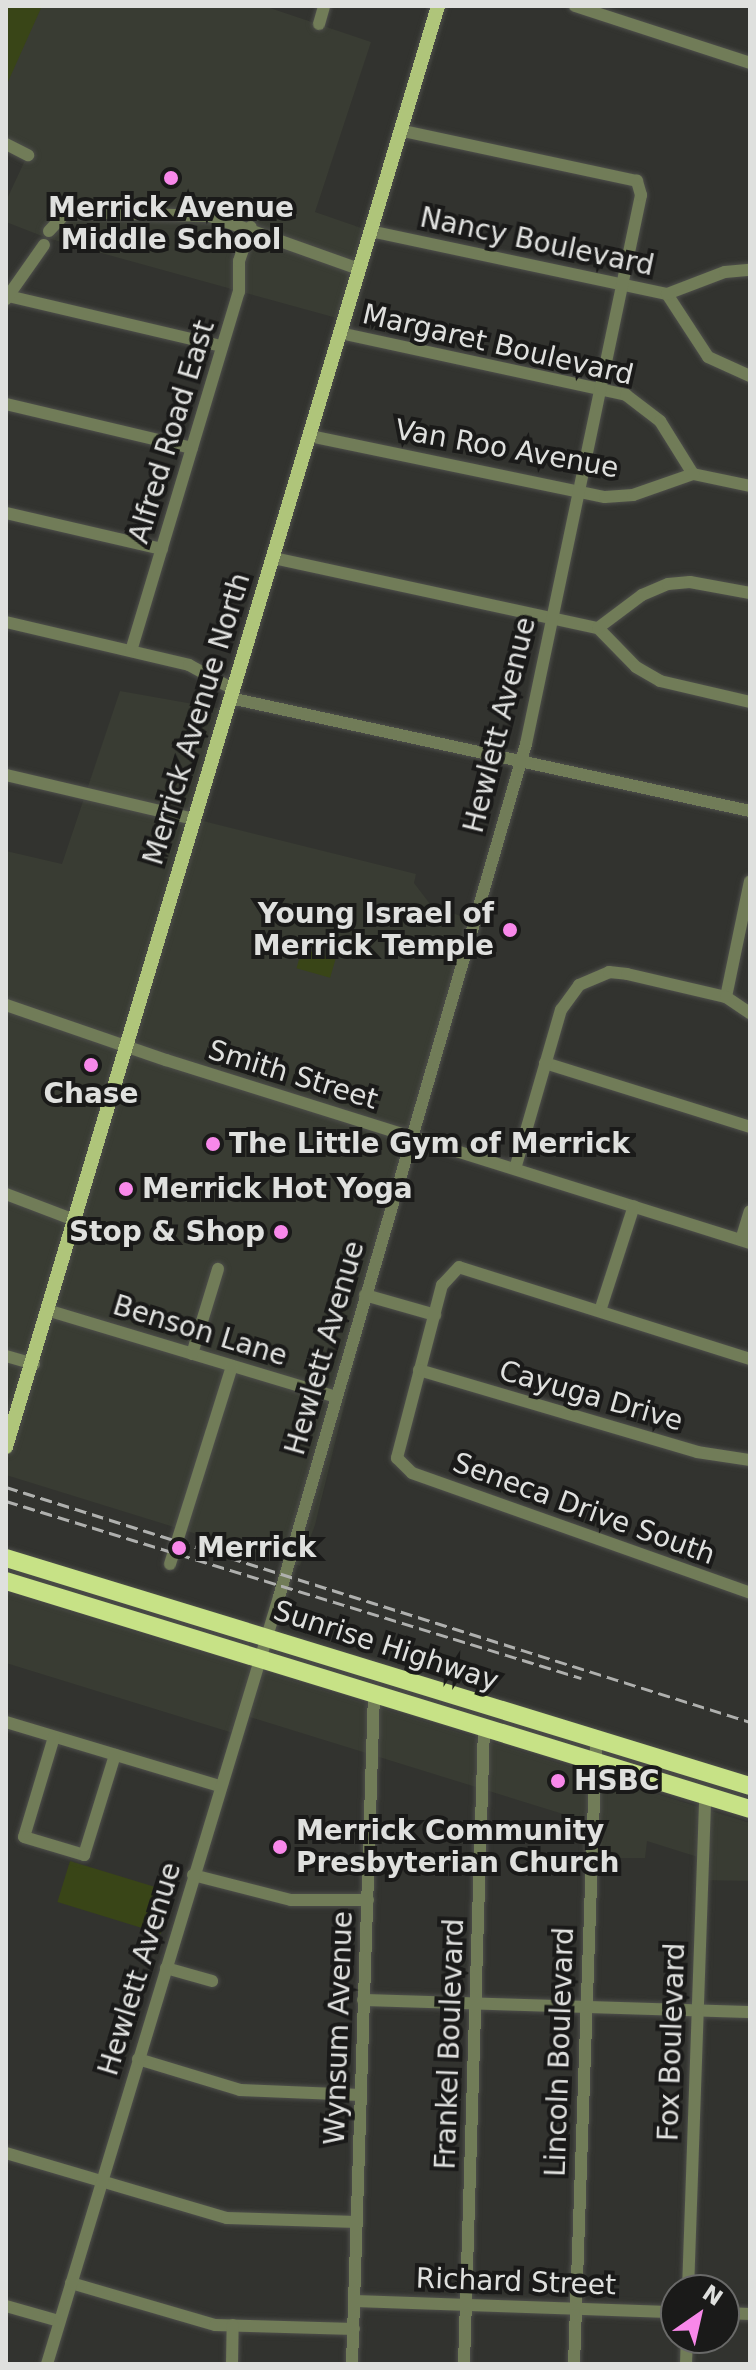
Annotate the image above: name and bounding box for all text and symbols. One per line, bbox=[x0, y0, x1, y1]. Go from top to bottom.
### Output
marker: Merrick Avenue Middle School bbox=[162, 169, 180, 187]
place label: Merrick Avenue Middle School bbox=[48, 191, 294, 257]
street label: Nancy Boulevard bbox=[417, 201, 657, 283]
street label: Margaret Boulevard bbox=[359, 297, 637, 393]
street label: Alfred Road East bbox=[122, 317, 222, 547]
street label: Van Roo Avenue bbox=[393, 413, 621, 485]
street label: Merrick Avenue North bbox=[137, 569, 257, 869]
street label: Hewlett Avenue bbox=[457, 614, 543, 836]
place label: Young Israel of Merrick Temple bbox=[253, 897, 494, 963]
marker: Young Israel of Merrick Temple bbox=[501, 921, 519, 939]
street label: Smith Street bbox=[204, 1033, 382, 1117]
marker: Chase bbox=[82, 1056, 100, 1074]
place label: Chase bbox=[43, 1077, 139, 1111]
place label: The Little Gym of Merrick bbox=[229, 1127, 630, 1161]
marker: The Little Gym of Merrick bbox=[204, 1135, 222, 1153]
place label: Merrick Hot Yoga bbox=[142, 1172, 413, 1206]
marker: Merrick Hot Yoga bbox=[117, 1180, 135, 1198]
place label: Stop & Shop bbox=[69, 1215, 265, 1249]
marker: Stop & Shop bbox=[272, 1223, 290, 1241]
street label: Hewlett Avenue bbox=[278, 1237, 372, 1459]
street label: Benson Lane bbox=[109, 1289, 291, 1373]
street label: Cayuga Drive bbox=[495, 1354, 687, 1438]
street label: Seneca Drive South bbox=[448, 1446, 720, 1572]
place label: Merrick bbox=[197, 1531, 316, 1565]
marker: Merrick bbox=[168, 1537, 190, 1559]
street label: Sunrise Highway bbox=[269, 1594, 503, 1698]
place label: HSBC bbox=[574, 1764, 659, 1798]
marker: HSBC bbox=[549, 1772, 567, 1790]
place label: Merrick Community Presbyterian Church bbox=[296, 1814, 619, 1880]
marker: Merrick Community Presbyterian Church bbox=[271, 1838, 289, 1856]
street label: Hewlett Avenue bbox=[92, 1858, 188, 2080]
street label: Wynsum Avenue bbox=[318, 1910, 360, 2146]
street label: Frankel Boulevard bbox=[429, 1918, 471, 2170]
street label: Lincoln Boulevard bbox=[539, 1927, 581, 2177]
street label: Fox Boulevard bbox=[652, 1942, 692, 2142]
street label: Richard Street bbox=[415, 2262, 617, 2302]
north arrow bbox=[660, 2274, 740, 2354]
text: N bbox=[698, 2280, 727, 2311]

